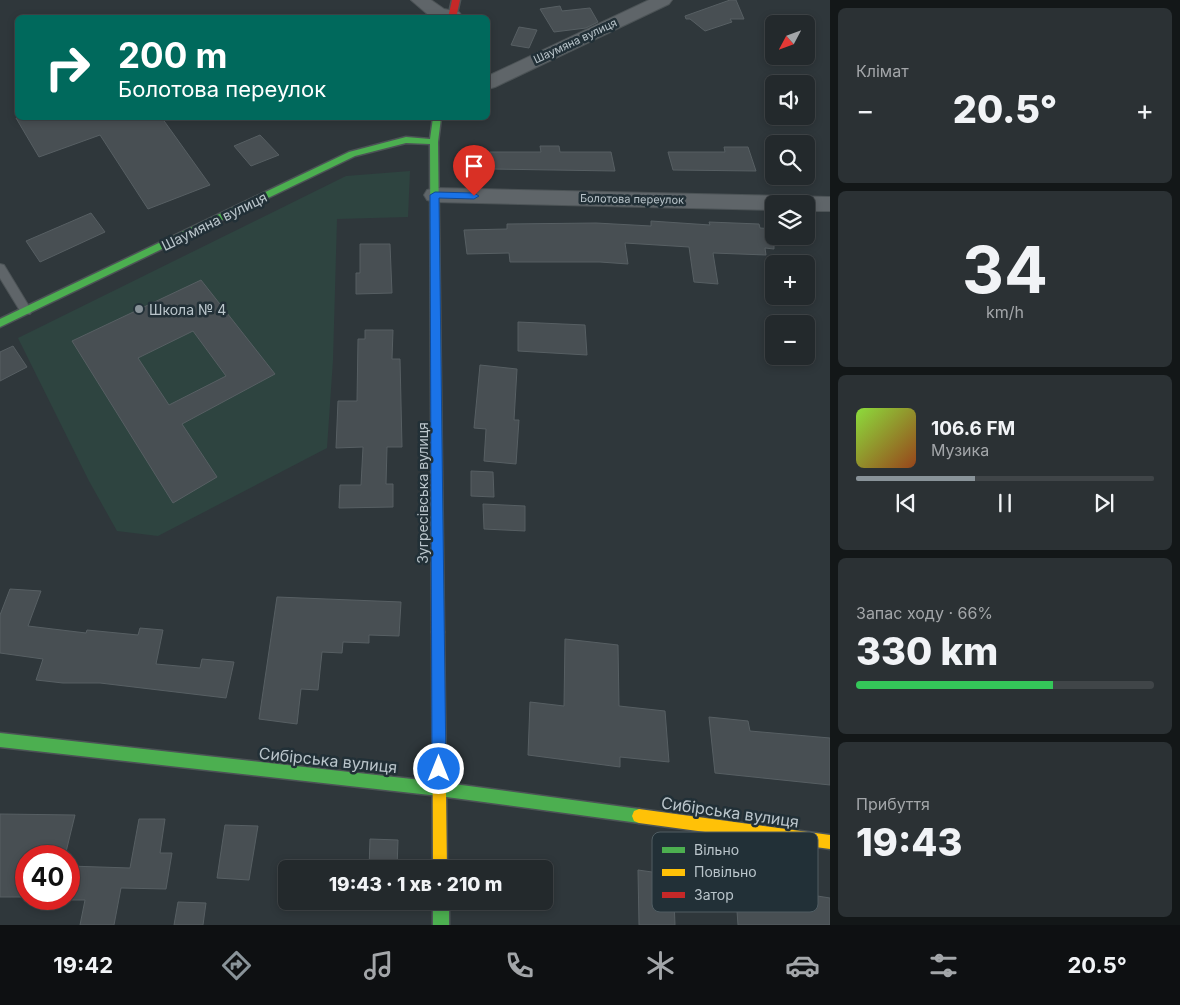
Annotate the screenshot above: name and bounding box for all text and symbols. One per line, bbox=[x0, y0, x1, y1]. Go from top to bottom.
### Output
north arrow bbox=[765, 15, 815, 65]
map controls bbox=[765, 15, 815, 365]
street label: Шаумяна вулиця bbox=[531, 16, 619, 66]
text: 200 m bbox=[118, 34, 227, 76]
icon: right bbox=[35, 35, 100, 100]
text: Клімат bbox=[856, 61, 909, 81]
button: sound bbox=[765, 75, 815, 125]
text: Болотова переулок bbox=[118, 76, 326, 102]
text: 20.5° bbox=[953, 86, 1057, 132]
text: − bbox=[856, 93, 875, 127]
text: + bbox=[1135, 93, 1154, 127]
button: search bbox=[765, 135, 815, 185]
pin bbox=[453, 145, 495, 196]
icon: arrive bbox=[460, 152, 488, 180]
street label: Шаумяна вулиця bbox=[159, 188, 269, 254]
street label: Болотова переулок bbox=[580, 191, 684, 207]
button: layers bbox=[765, 195, 815, 245]
text: 34 bbox=[962, 230, 1048, 309]
button: + bbox=[765, 255, 815, 305]
place label: Школа № 4 bbox=[149, 301, 226, 318]
text: km/h bbox=[986, 302, 1024, 322]
marker: Школа № 4 bbox=[133, 303, 145, 315]
button: − bbox=[765, 315, 815, 365]
text: 106.6 FM bbox=[931, 417, 1015, 440]
street label: Зугресівська вулиця bbox=[414, 422, 431, 564]
text: Музика bbox=[931, 440, 989, 460]
icon: previous bbox=[892, 489, 920, 517]
icon: pause bbox=[991, 489, 1019, 517]
icon: next bbox=[1090, 489, 1118, 517]
text: Запас ходу · 66% bbox=[856, 603, 993, 623]
text: 330 km bbox=[856, 628, 998, 674]
position arrow bbox=[412, 742, 464, 794]
street label: Сибірська вулиця bbox=[258, 743, 398, 777]
street label: Сибірська вулиця bbox=[660, 792, 800, 832]
text: Прибуття bbox=[856, 794, 930, 814]
text: 19:43 bbox=[856, 819, 962, 865]
legend bbox=[652, 832, 818, 912]
text: Вільно bbox=[694, 841, 739, 858]
speed limit sign: 40 bbox=[15, 845, 80, 910]
text: Повільно bbox=[694, 863, 757, 880]
text: 19:43 · 1 хв · 210 m bbox=[329, 873, 502, 896]
text: Затор bbox=[694, 886, 734, 903]
icon: directions bbox=[219, 948, 254, 983]
icon: music bbox=[361, 948, 396, 983]
icon: phone bbox=[502, 948, 537, 983]
icon: climate bbox=[643, 948, 678, 983]
icon: car bbox=[785, 948, 820, 983]
icon: filters bbox=[926, 948, 961, 983]
text: 19:42 bbox=[53, 952, 113, 978]
text: 20.5° bbox=[1067, 952, 1127, 978]

